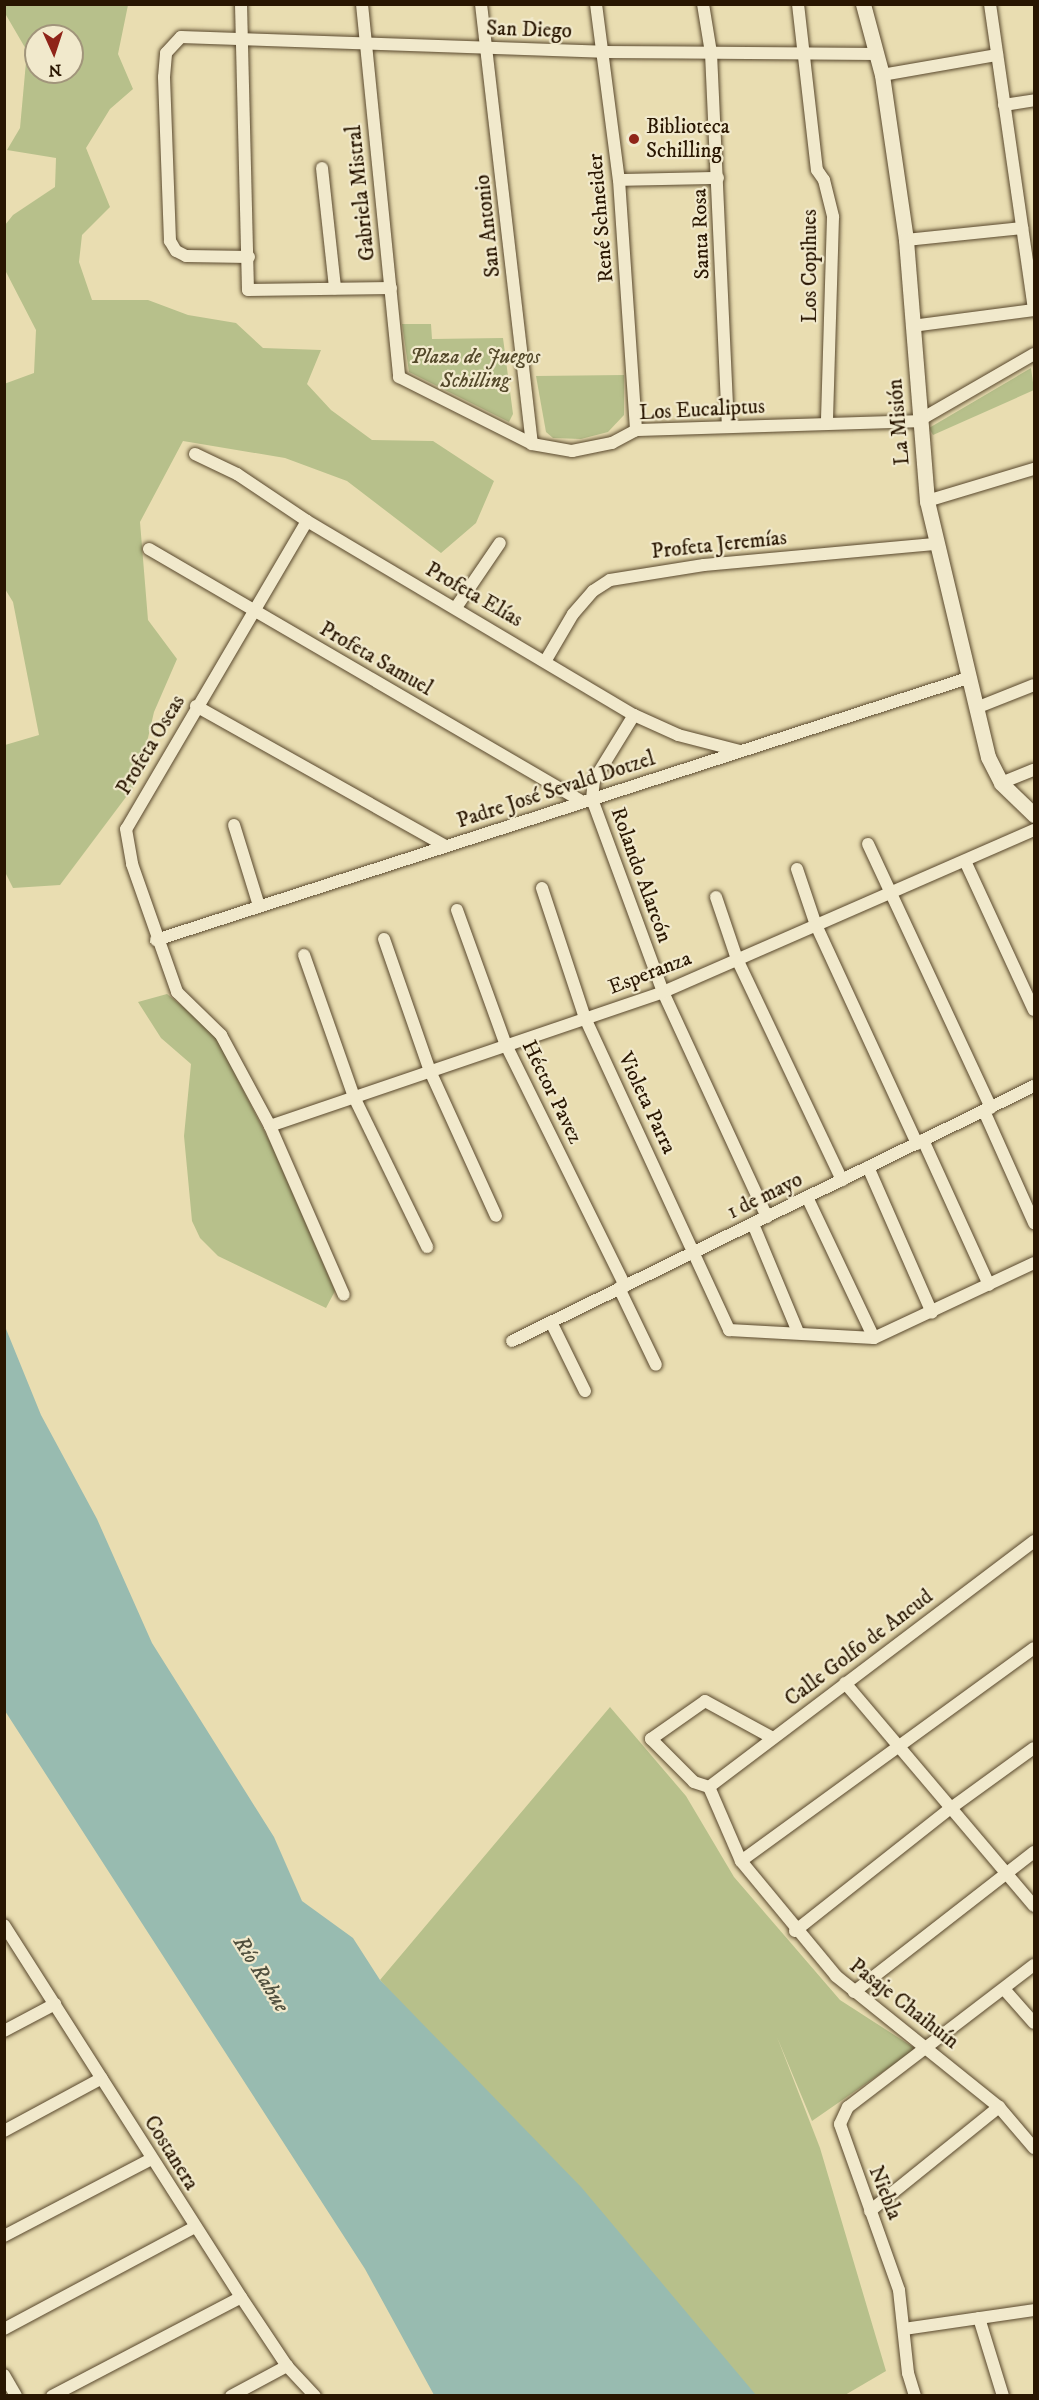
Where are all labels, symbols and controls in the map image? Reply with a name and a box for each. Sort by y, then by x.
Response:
street label: San Diego [486,16,572,44]
north arrow [24,24,84,84]
text: N [48,60,62,80]
place label: Biblioteca Schilling [646,114,730,164]
street label: Gabriela Mistral [341,124,381,262]
marker: Biblioteca Schilling [627,132,641,146]
street label: René Schneider [583,152,619,284]
street label: San Antonio [470,173,506,279]
street label: Santa Rosa [687,188,715,280]
street label: Los Copihues [797,209,823,323]
park label: Plaza de Juegos Schilling [410,344,540,394]
street label: La Misión [883,378,915,466]
street label: Los Eucaliptus [638,394,766,426]
street label: Profeta Jeremías [650,525,788,565]
street label: Profeta Elías [421,557,527,633]
street label: Profeta Samuel [315,616,437,702]
street label: Profeta Oseas [111,690,191,800]
street label: Padre José Sevald Dotzel [454,746,658,834]
street label: Rolando Alarcón [605,804,677,946]
street label: Esperanza [605,946,695,1000]
street label: Héctor Pavez [516,1036,588,1148]
street label: Violeta Parra [612,1048,682,1158]
street label: 1 de mayo [723,1167,807,1225]
street label: Calle Golfo de Ancud [780,1584,938,1712]
water label: Río Rahue [227,1931,295,2017]
street label: Pasaje Chaihuín [844,1953,964,2055]
street label: Costanera [138,2111,204,2195]
street label: Niebla [863,2162,907,2224]

